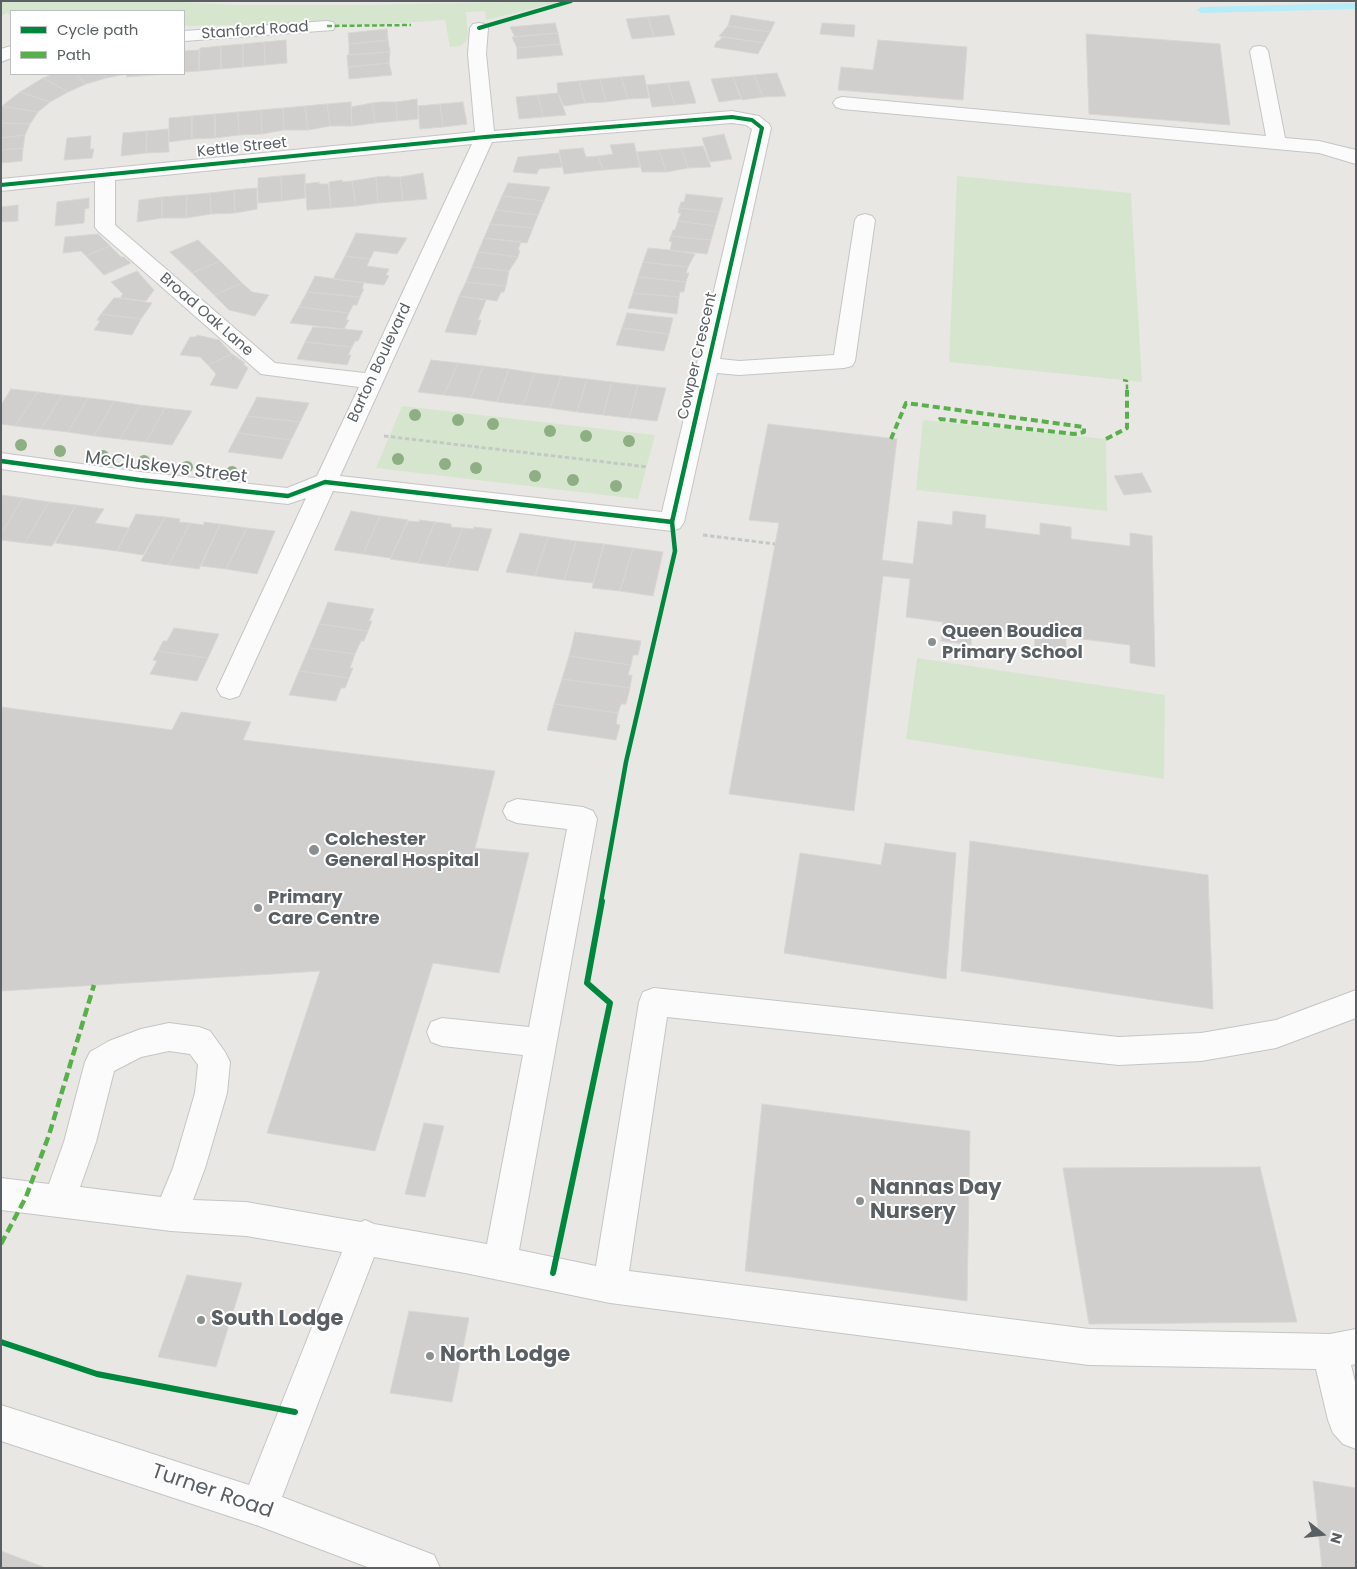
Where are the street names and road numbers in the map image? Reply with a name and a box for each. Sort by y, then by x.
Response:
street label: Stanford Road [201,18,309,44]
street label: Kettle Street [196,134,288,162]
street label: Broad Oak Lane [156,270,256,360]
street label: Cowper Crescent [675,291,721,421]
street label: Barton Boulevard [345,301,415,425]
street label: McCluskeys Street [84,447,248,489]
street label: Turner Road [148,1459,276,1525]

